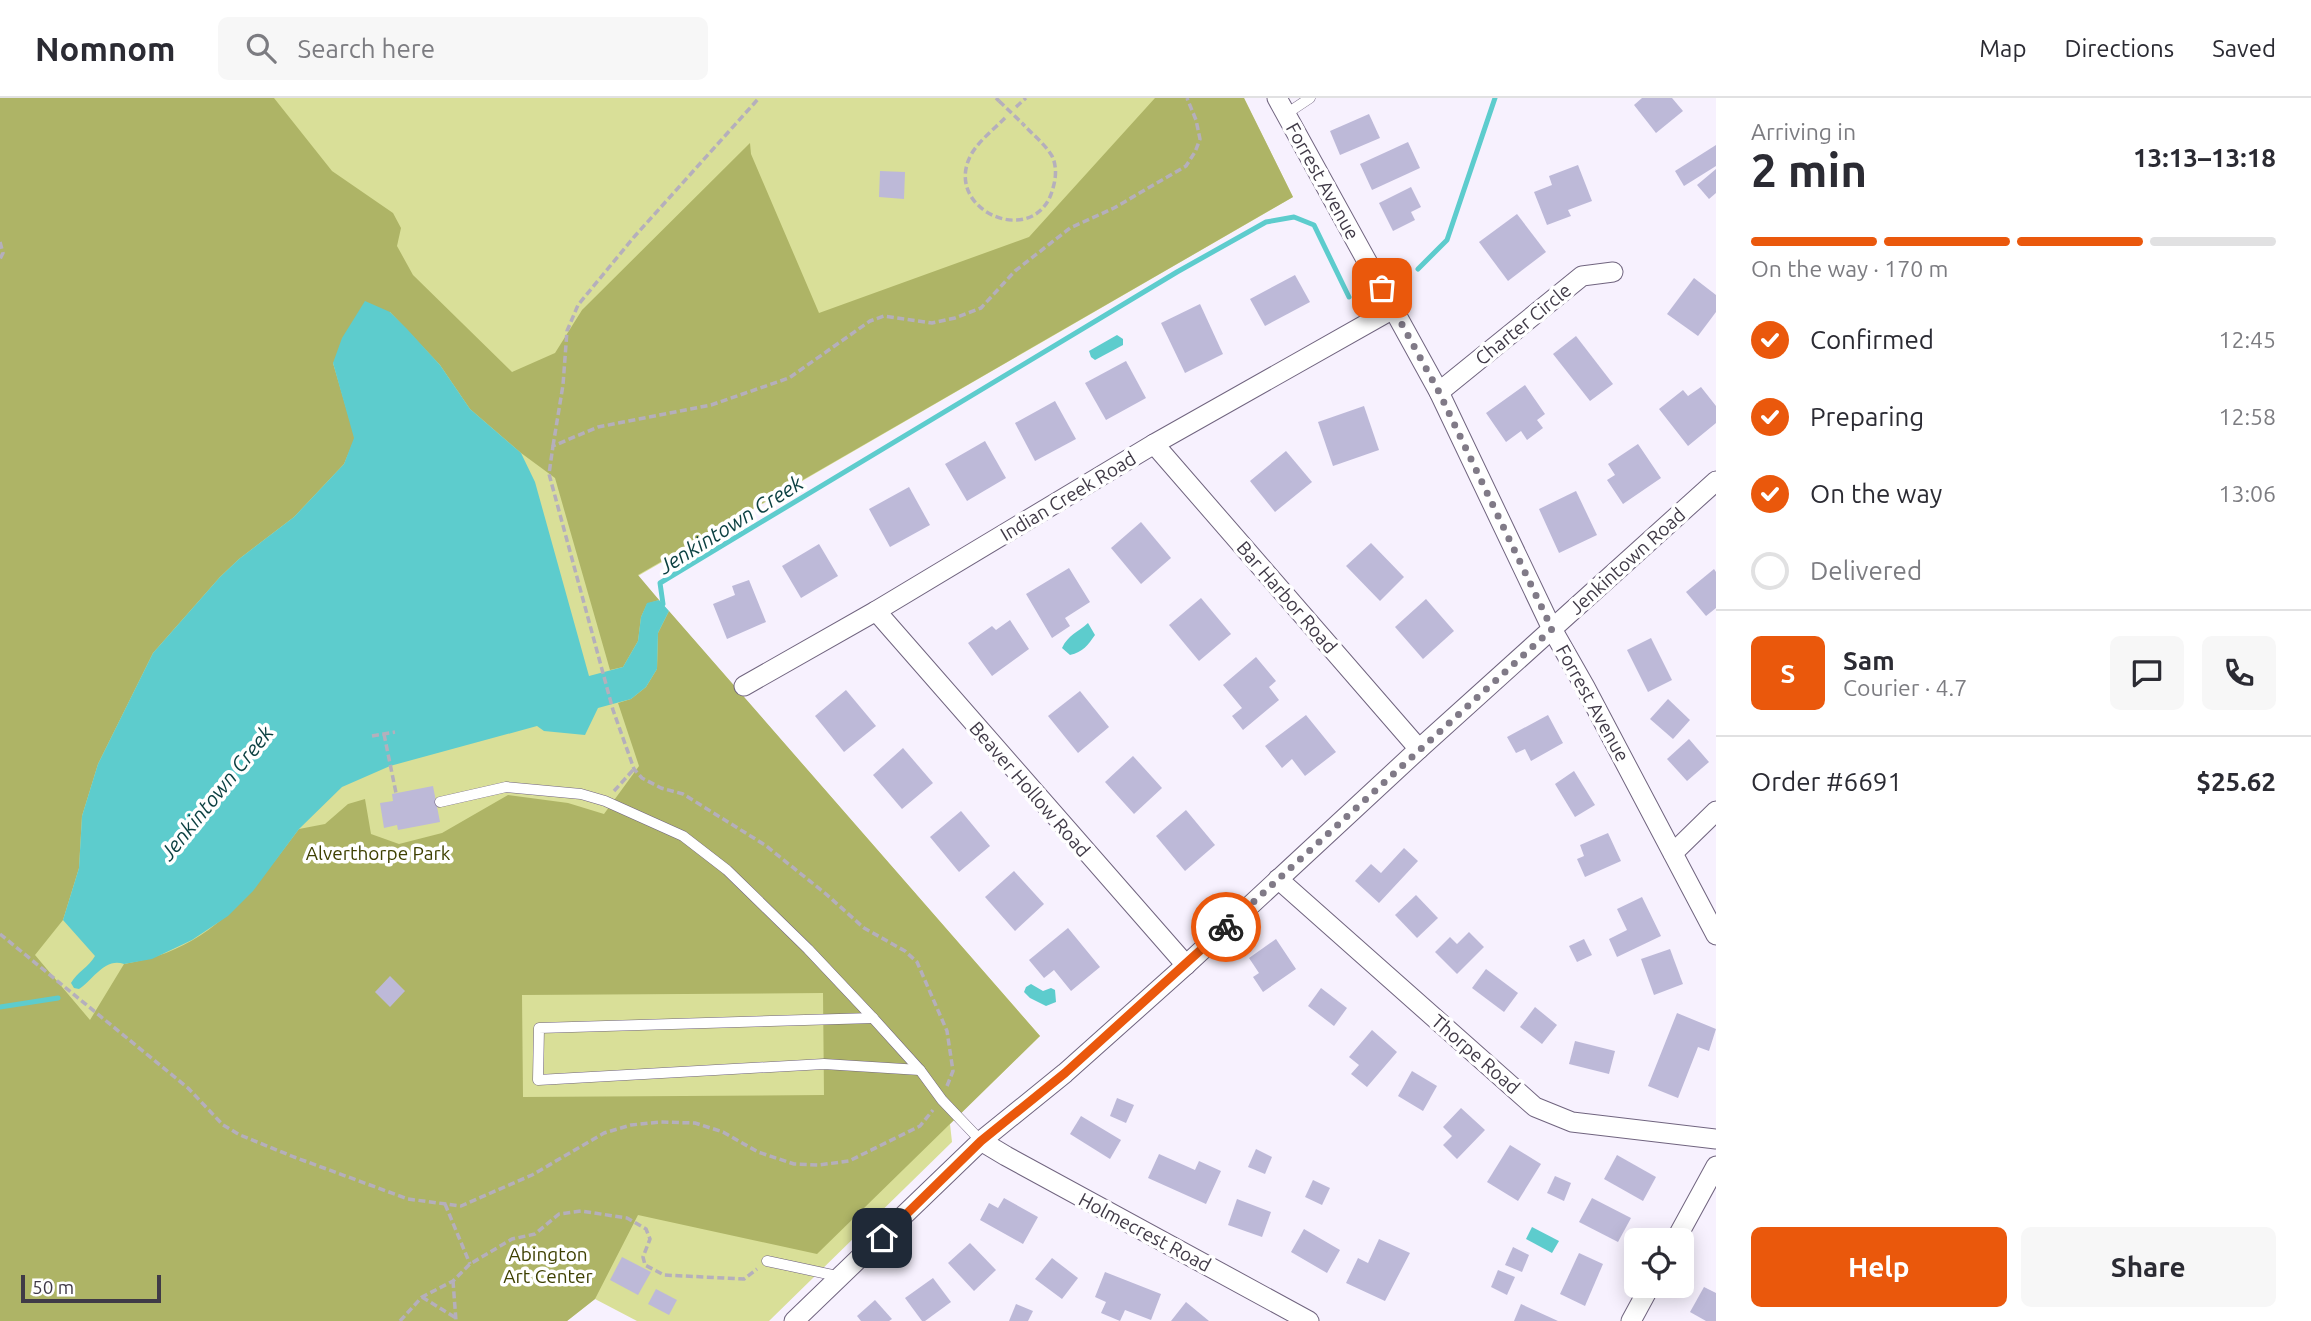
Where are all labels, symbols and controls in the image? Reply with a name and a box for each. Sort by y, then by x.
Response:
search box [218,17,708,80]
icon: search [242,29,280,67]
text: Nomnom [35,30,176,67]
text: Search here [298,34,435,63]
text: Map [1979,35,2026,62]
text: Directions [2064,35,2174,62]
text: Saved [2212,35,2276,62]
street label: Forrest Avenue [1282,119,1364,243]
text: Arriving in [1751,119,1856,144]
text: 13:13–13:18 [2133,143,2276,172]
text: 2 min [1751,144,1867,196]
text: On the way · 170 m [1751,256,1948,281]
pin [1352,258,1412,318]
icon: bag [1363,269,1401,307]
street label: Charter Circle [1471,279,1575,369]
icon: check [1751,321,1789,359]
text: Confirmed [1810,325,1934,354]
text: 12:45 [2218,327,2276,352]
icon: check [1751,398,1789,436]
text: Preparing [1810,402,1924,431]
text: 12:58 [2218,404,2276,429]
street label: Indian Creek Road [996,447,1140,545]
water label: Jenkintown Creek [653,470,807,579]
icon: check [1751,475,1789,513]
text: On the way [1810,479,1942,508]
text: 13:06 [2218,481,2276,506]
street label: Jenkintown Road [1565,503,1689,619]
street label: Bar Harbor Road [1232,537,1342,657]
text: Delivered [1810,556,1922,585]
button: chat [2110,636,2184,710]
button: phone [2202,636,2276,710]
street label: Forrest Avenue [1552,641,1634,765]
text: Sam [1843,646,1895,675]
text: S [1781,659,1795,688]
text: Courier · 4.7 [1843,675,1967,700]
street label: Beaver Hollow Road [965,717,1095,861]
water label: Jenkintown Creek [154,720,278,865]
text: Order #6691 [1751,767,1902,796]
text: $25.62 [2196,767,2276,796]
park label: Alverthorpe Park [306,842,451,864]
courier [1191,892,1261,962]
icon: bike [1207,908,1245,946]
street label: Thorpe Road [1427,1010,1525,1098]
street label: Holmecrest Road [1075,1188,1215,1276]
pin [852,1208,912,1268]
icon: home [863,1219,901,1257]
button: Help [1751,1227,2007,1307]
button: Share [2021,1227,2276,1307]
map controls [1624,1228,1694,1298]
button: locate [1624,1228,1694,1298]
park label: Abington Art Center [503,1243,593,1287]
scale bar [21,1272,161,1304]
text: 50 m [32,1276,74,1298]

